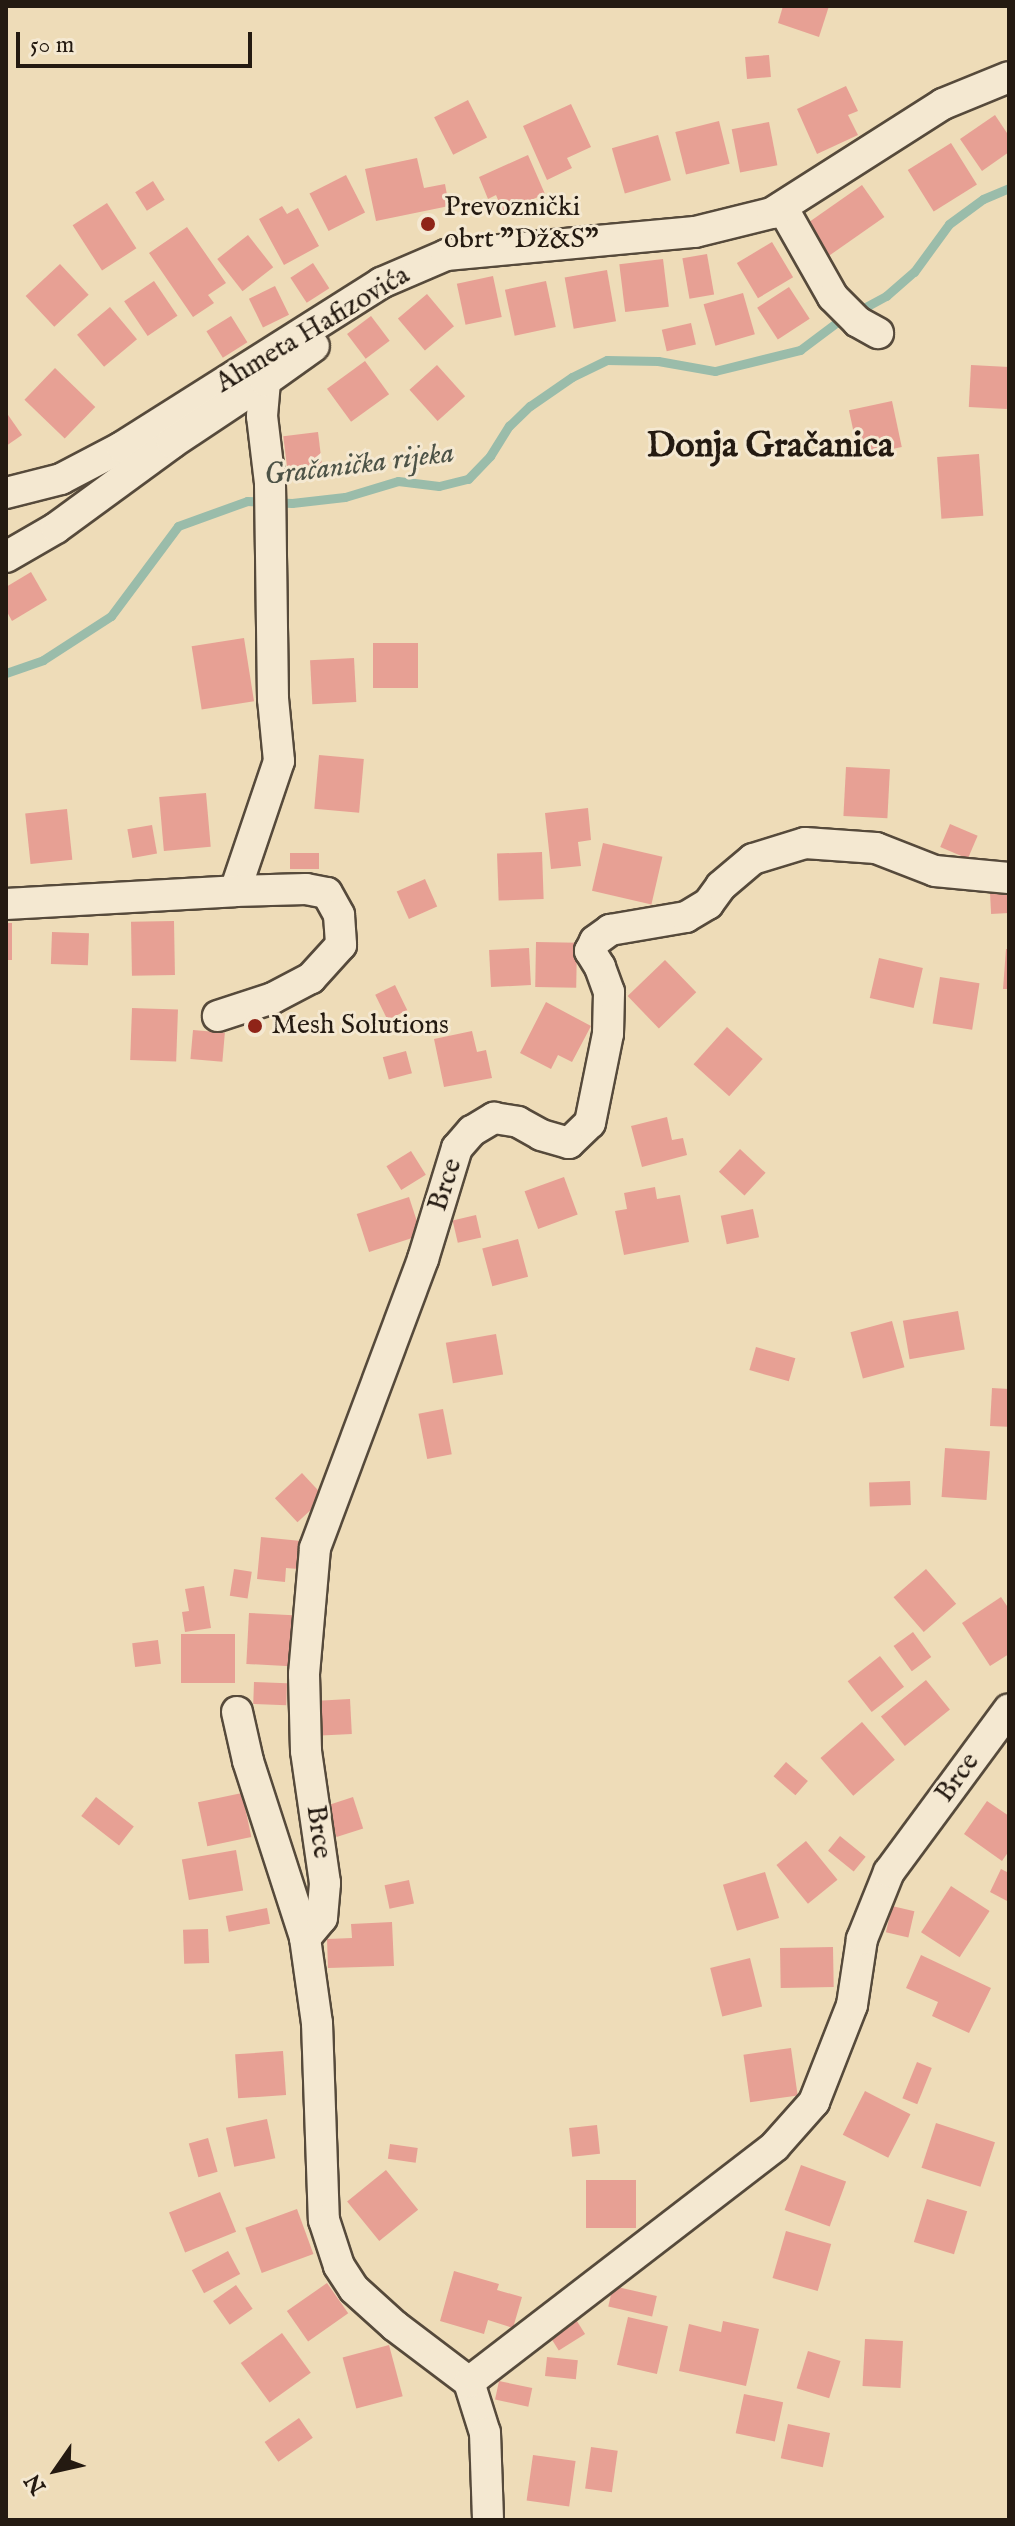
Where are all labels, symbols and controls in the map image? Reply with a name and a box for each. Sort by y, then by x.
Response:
scale bar [20,16,256,66]
text: 50 m [30,30,74,61]
place label: Prevoznički obrt "Dž&S" [444,191,599,257]
marker: Prevoznički obrt "Dž&S" [419,215,437,233]
street label: Ahmeta Hafizovića [210,259,416,401]
district label: Donja Gračanica [646,425,894,469]
water label: Gračanička rijeka [262,435,456,495]
place label: Mesh Solutions [271,1009,449,1043]
marker: Mesh Solutions [246,1017,264,1035]
street label: Brce [422,1154,470,1216]
street label: Brce [929,1746,987,1810]
street label: Brce [298,1803,338,1861]
north arrow [16,2430,96,2510]
text: N [19,2468,53,2499]

